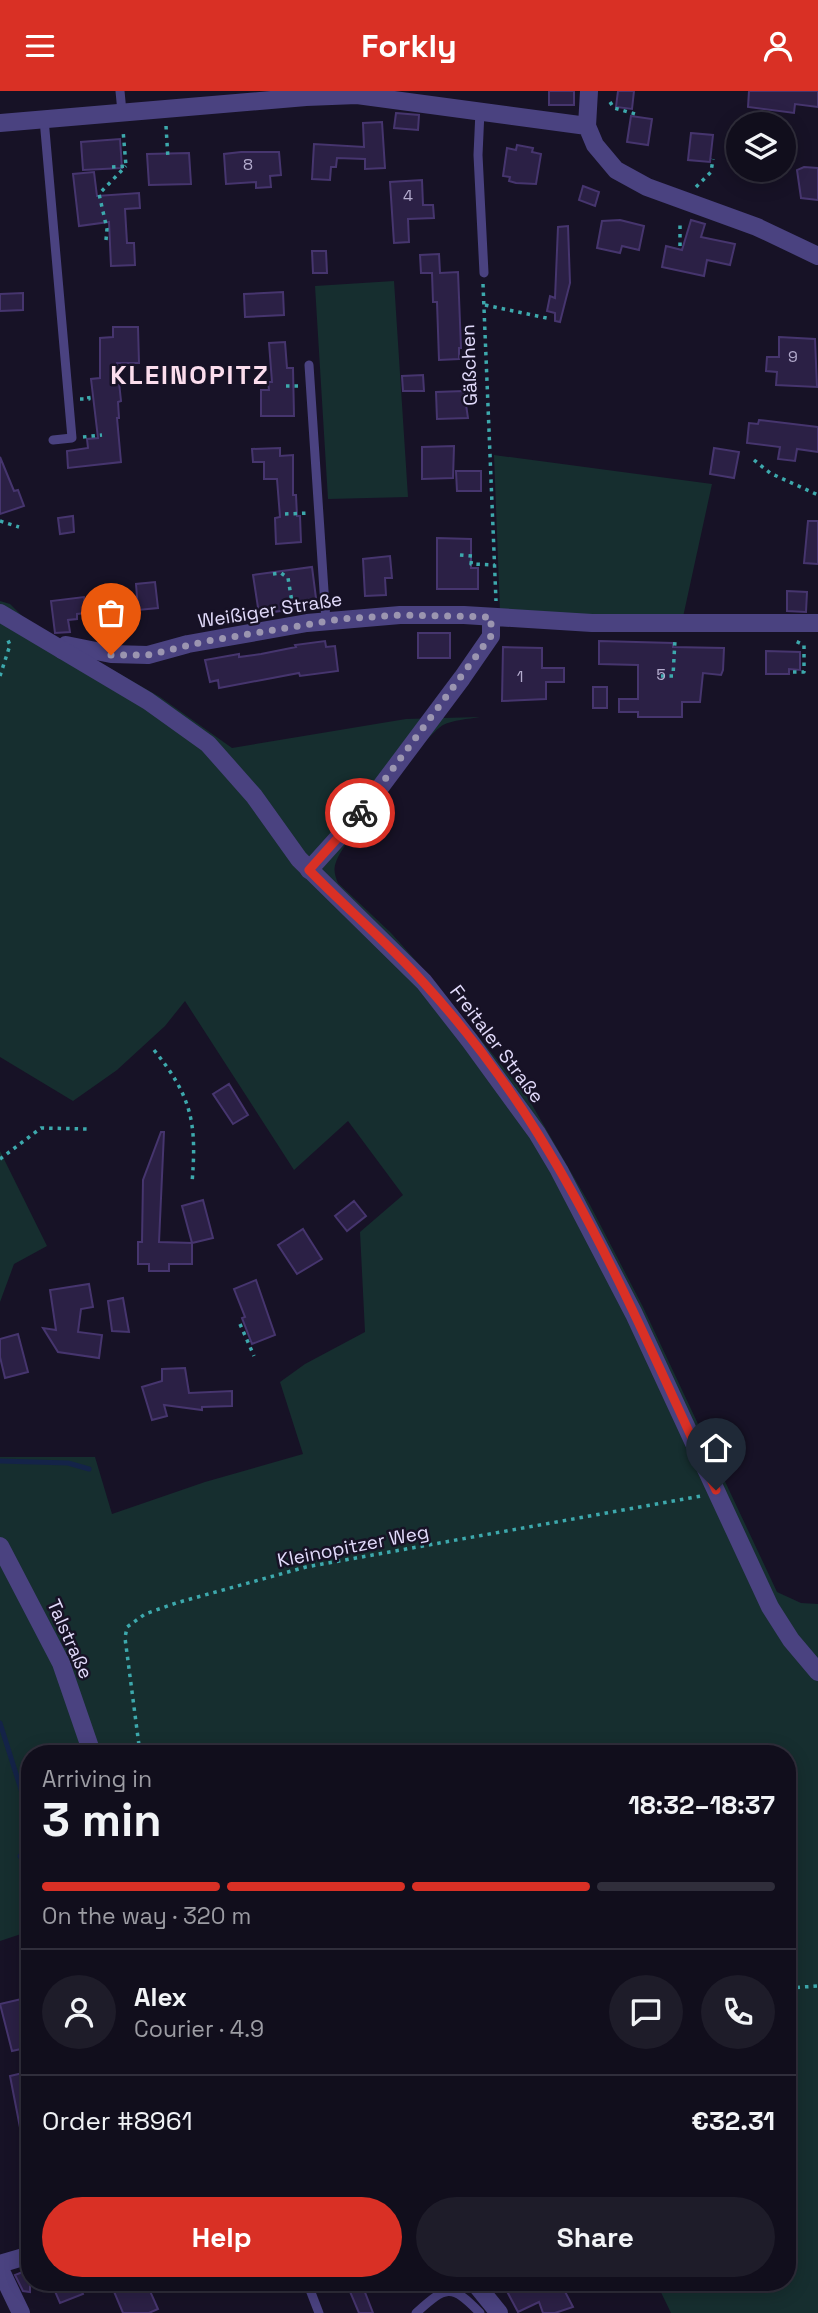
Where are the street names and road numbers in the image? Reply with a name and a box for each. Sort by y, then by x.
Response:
street label: Gäßchen [455,324,483,406]
street label: Weißiger Straße [196,586,344,634]
street label: Freitaler Straße [444,980,550,1108]
street label: Kleinopitzer Weg [275,1519,431,1573]
street label: Talstraße [41,1595,99,1683]

